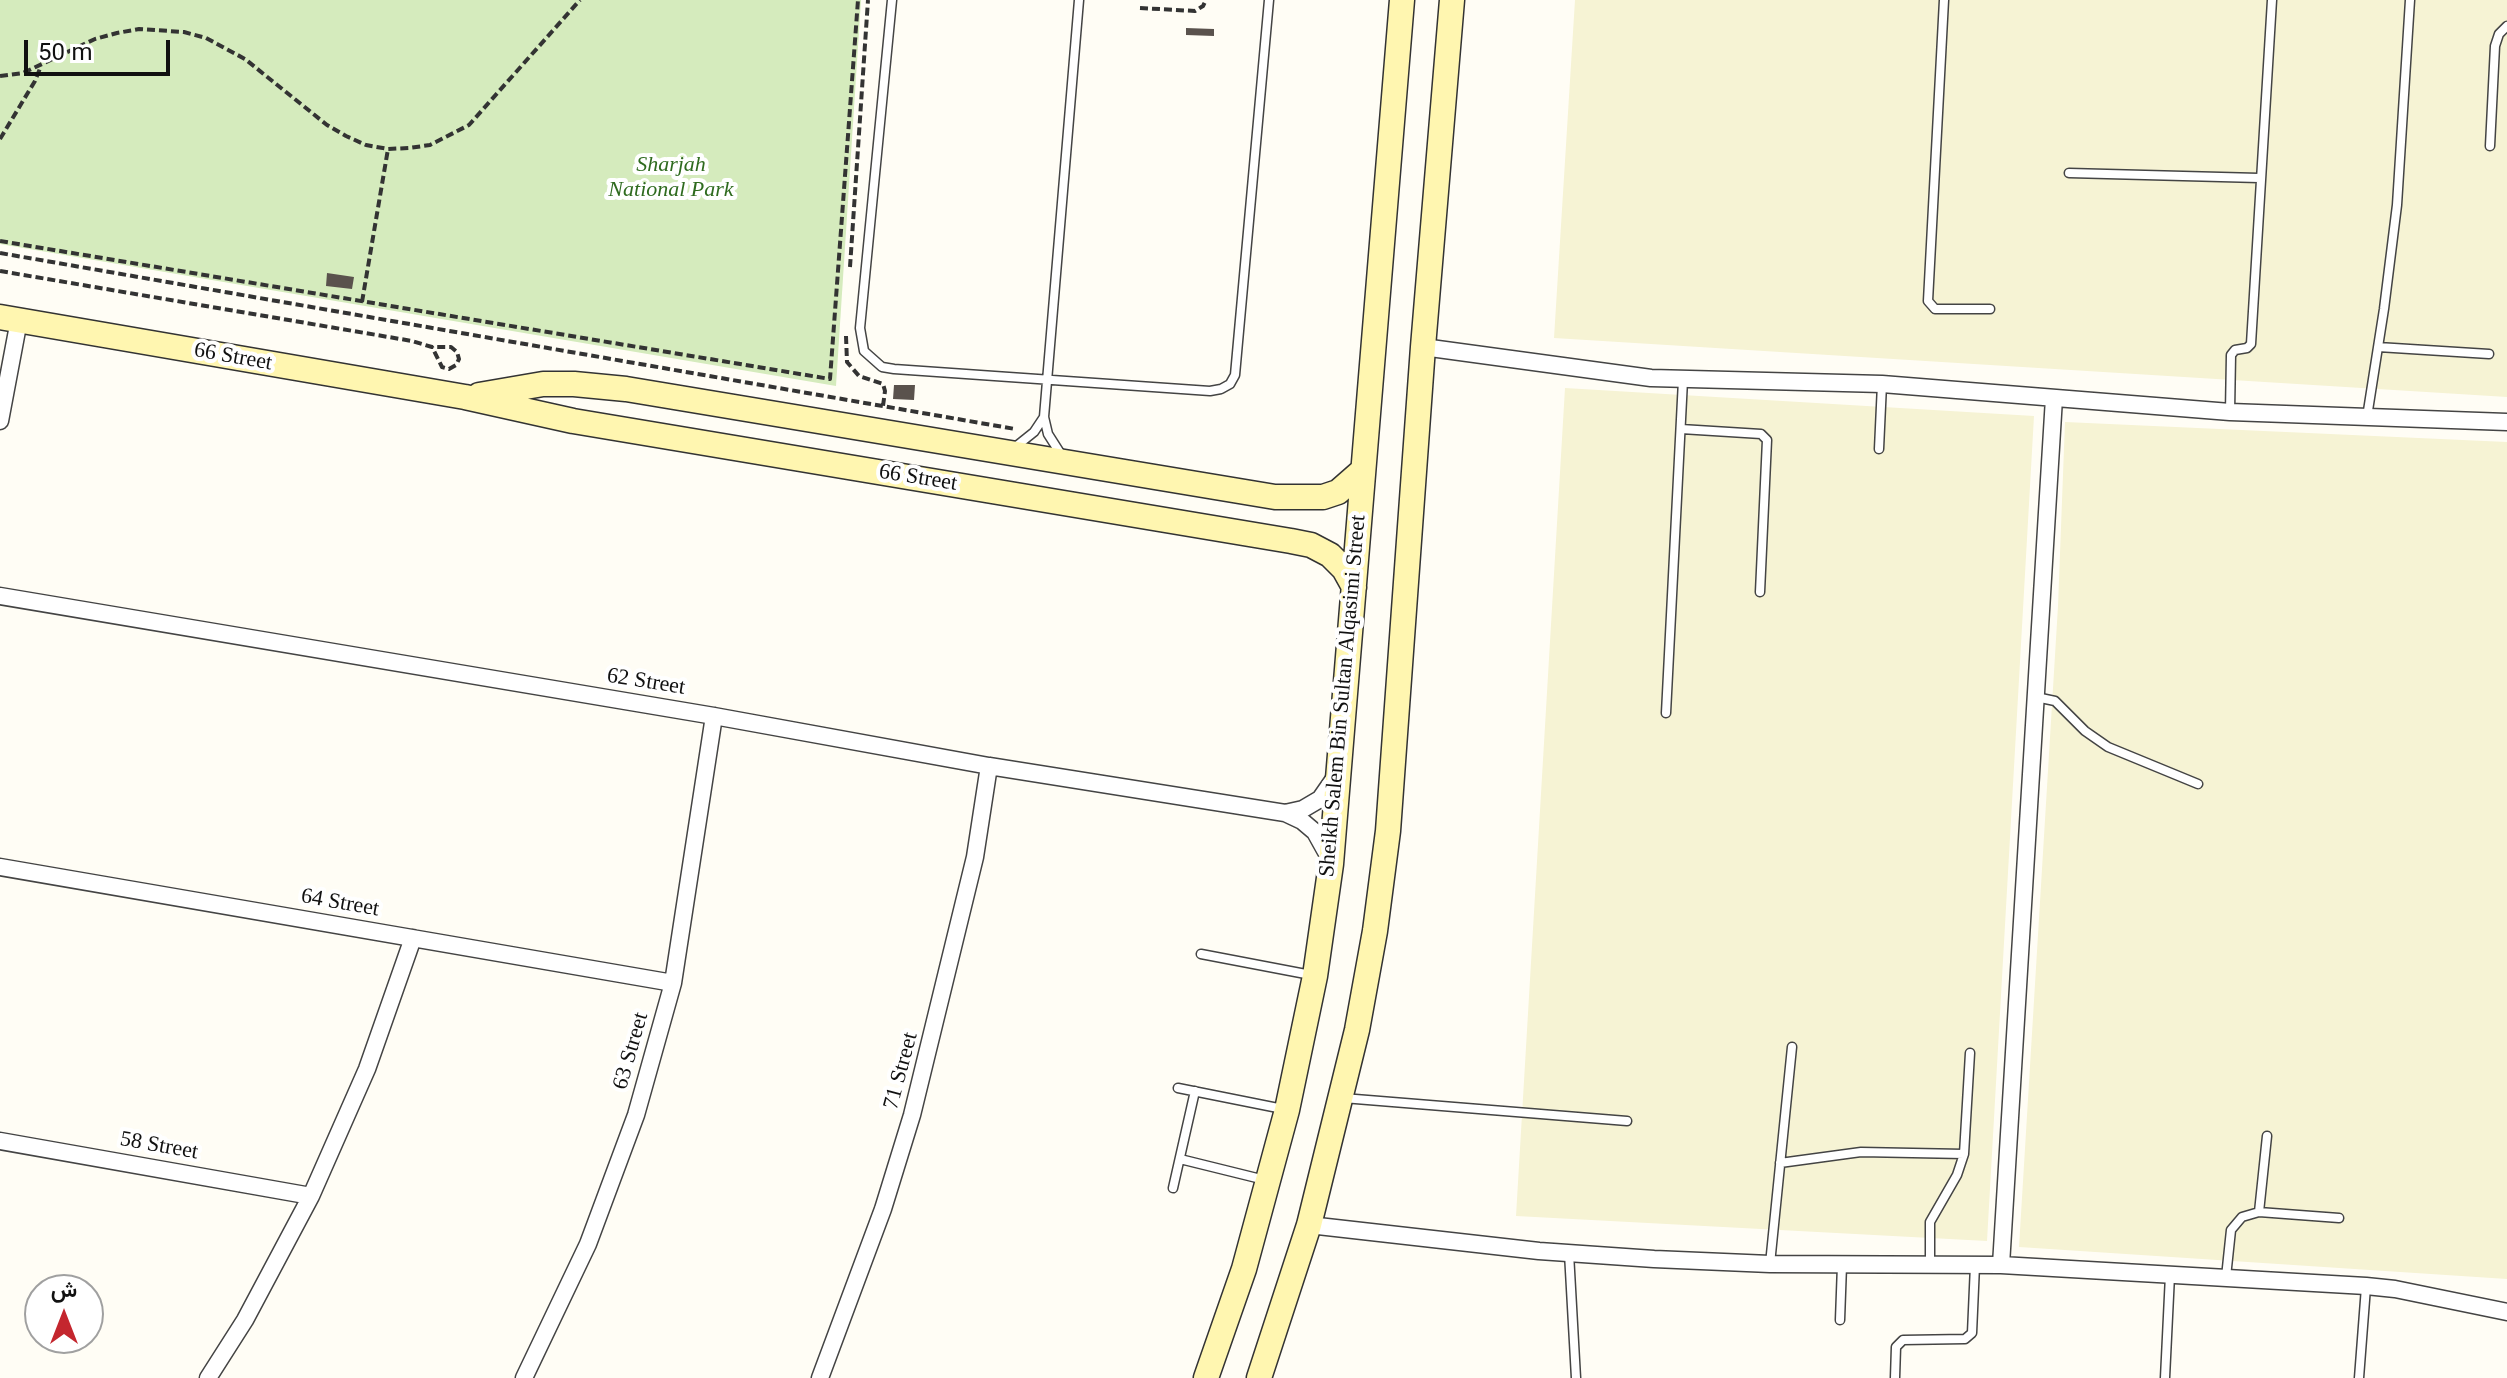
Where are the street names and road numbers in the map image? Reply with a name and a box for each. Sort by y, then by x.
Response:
street label: 66 Street [187,336,279,378]
street label: 66 Street [872,458,964,498]
street label: Sheikh Salem Bin Sultan Alqasimi Street [1313,499,1373,893]
street label: 62 Street [600,662,692,702]
street label: 64 Street [294,882,386,924]
street label: 63 Street [606,1005,656,1097]
street label: 71 Street [877,1025,925,1117]
street label: 58 Street [113,1125,205,1167]

